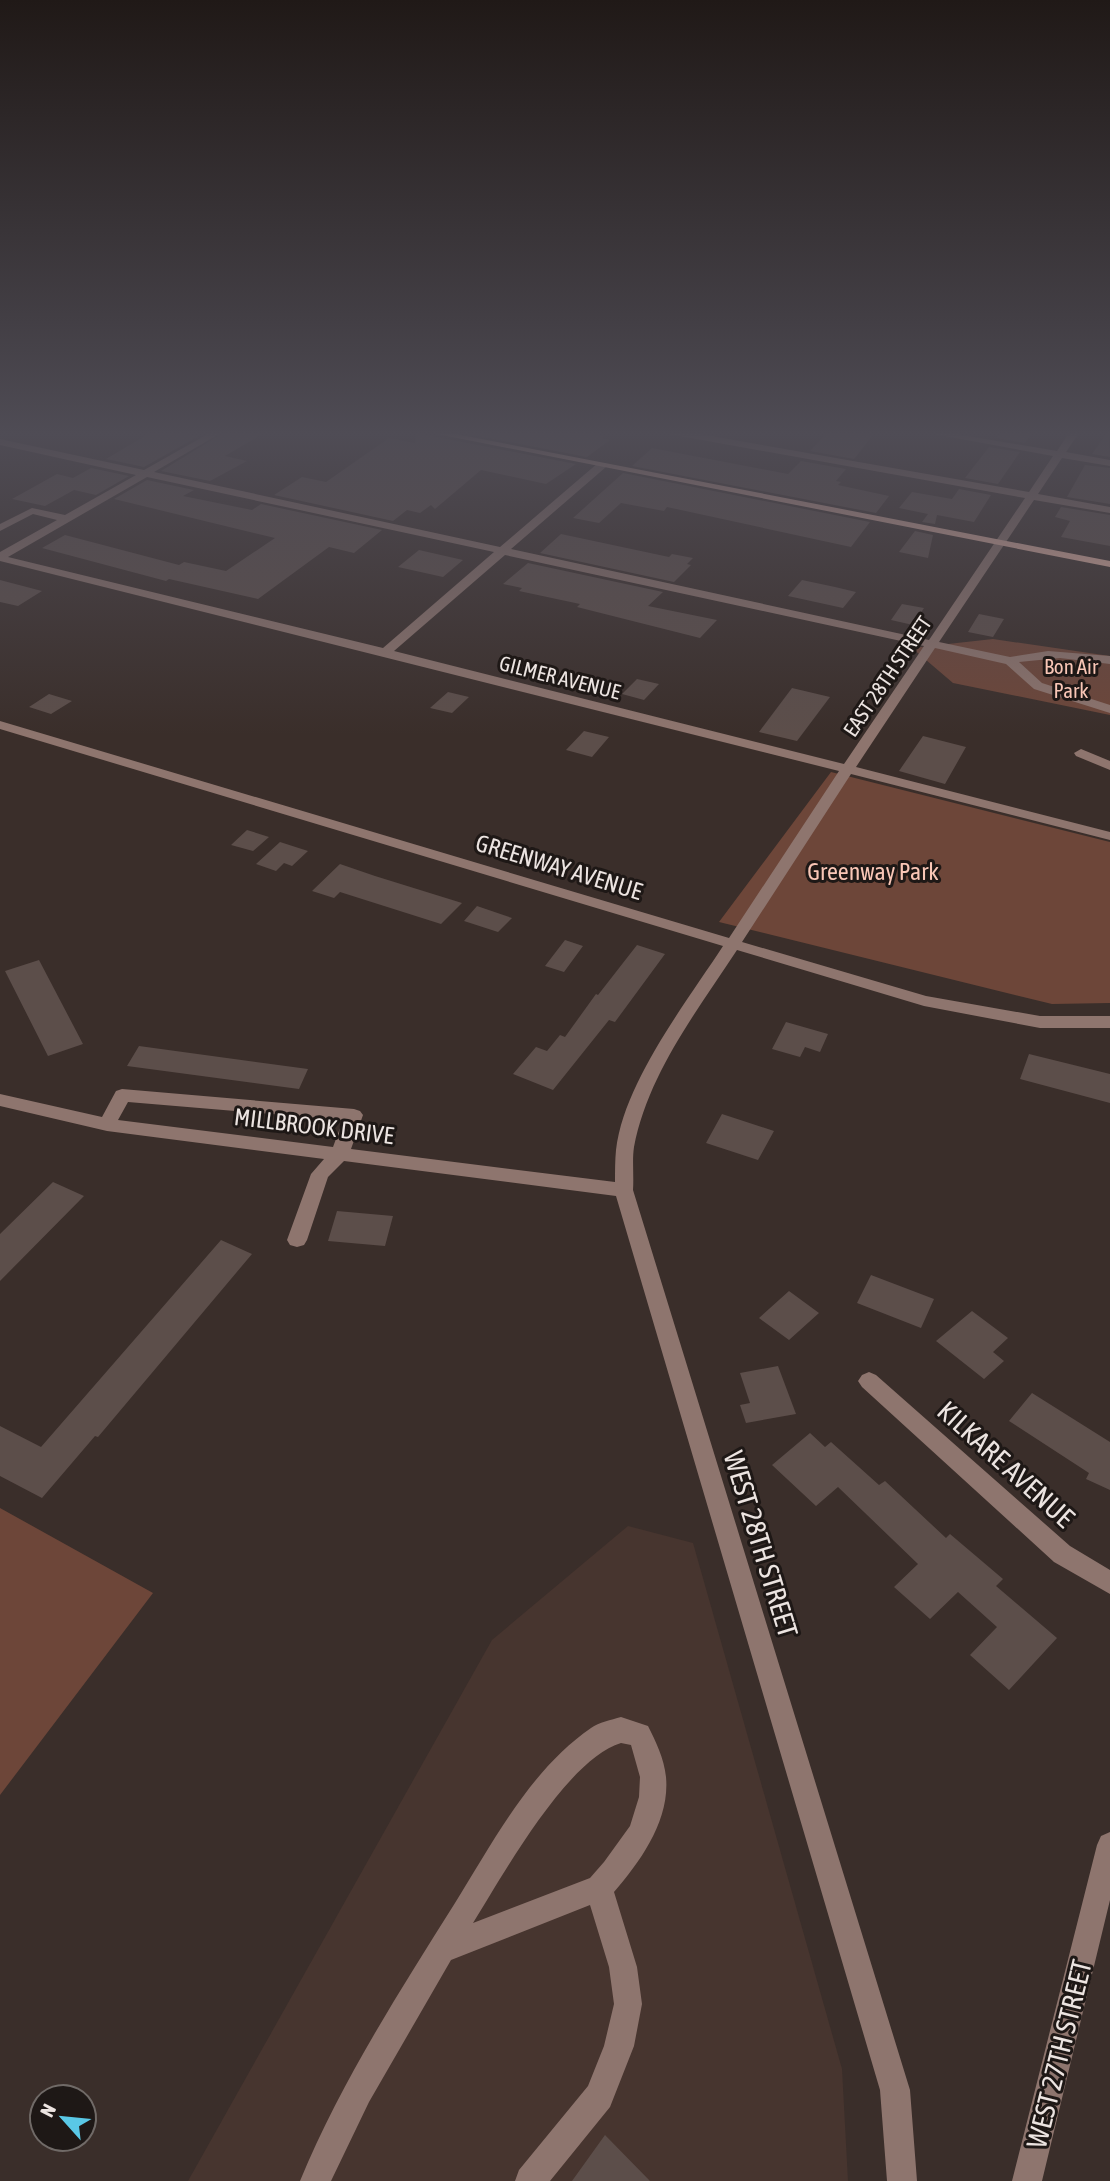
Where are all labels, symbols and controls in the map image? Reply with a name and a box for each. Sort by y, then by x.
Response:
street label: EAST 28TH STREET [838,611,936,741]
street label: GILMER AVENUE [497,650,623,704]
park label: Bon Air Park [1044,654,1099,702]
street label: GREENWAY AVENUE [473,829,645,905]
park label: Greenway Park [807,858,939,885]
street label: MILLBROOK DRIVE [233,1103,395,1149]
street label: KILKARE AVENUE [931,1394,1081,1534]
street label: WEST 28TH STREET [717,1447,805,1641]
street label: WEST 27TH STREET [1020,1956,1098,2152]
north arrow [28,2083,98,2153]
text: N [36,2100,60,2120]

